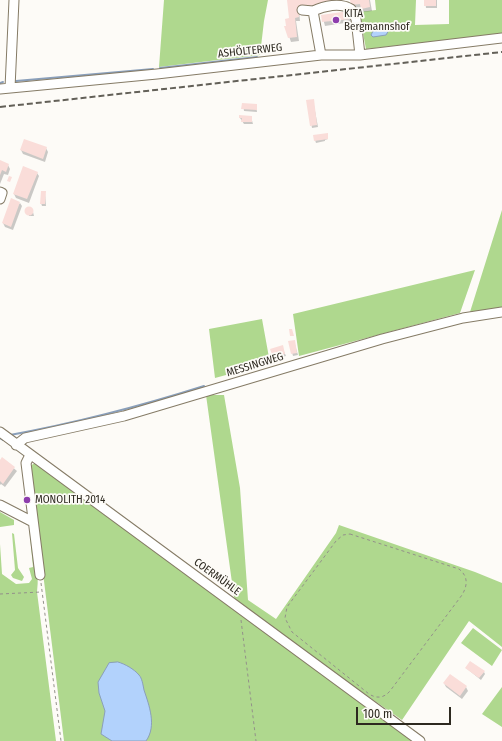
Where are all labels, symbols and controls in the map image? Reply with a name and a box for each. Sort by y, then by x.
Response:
place label: KITA Bergmannshof [344,7,409,33]
marker: KITA Bergmannshof [331,15,341,25]
street label: ASHÖLTERWEG [217,41,283,61]
street label: MESSINGWEG [225,350,285,380]
place label: MONOLITH 2014 [35,493,105,507]
marker: MONOLITH 2014 [22,495,32,505]
street label: COERMÜHLE [191,556,243,598]
scale bar [358,699,453,725]
text: 100 m [363,707,392,721]

